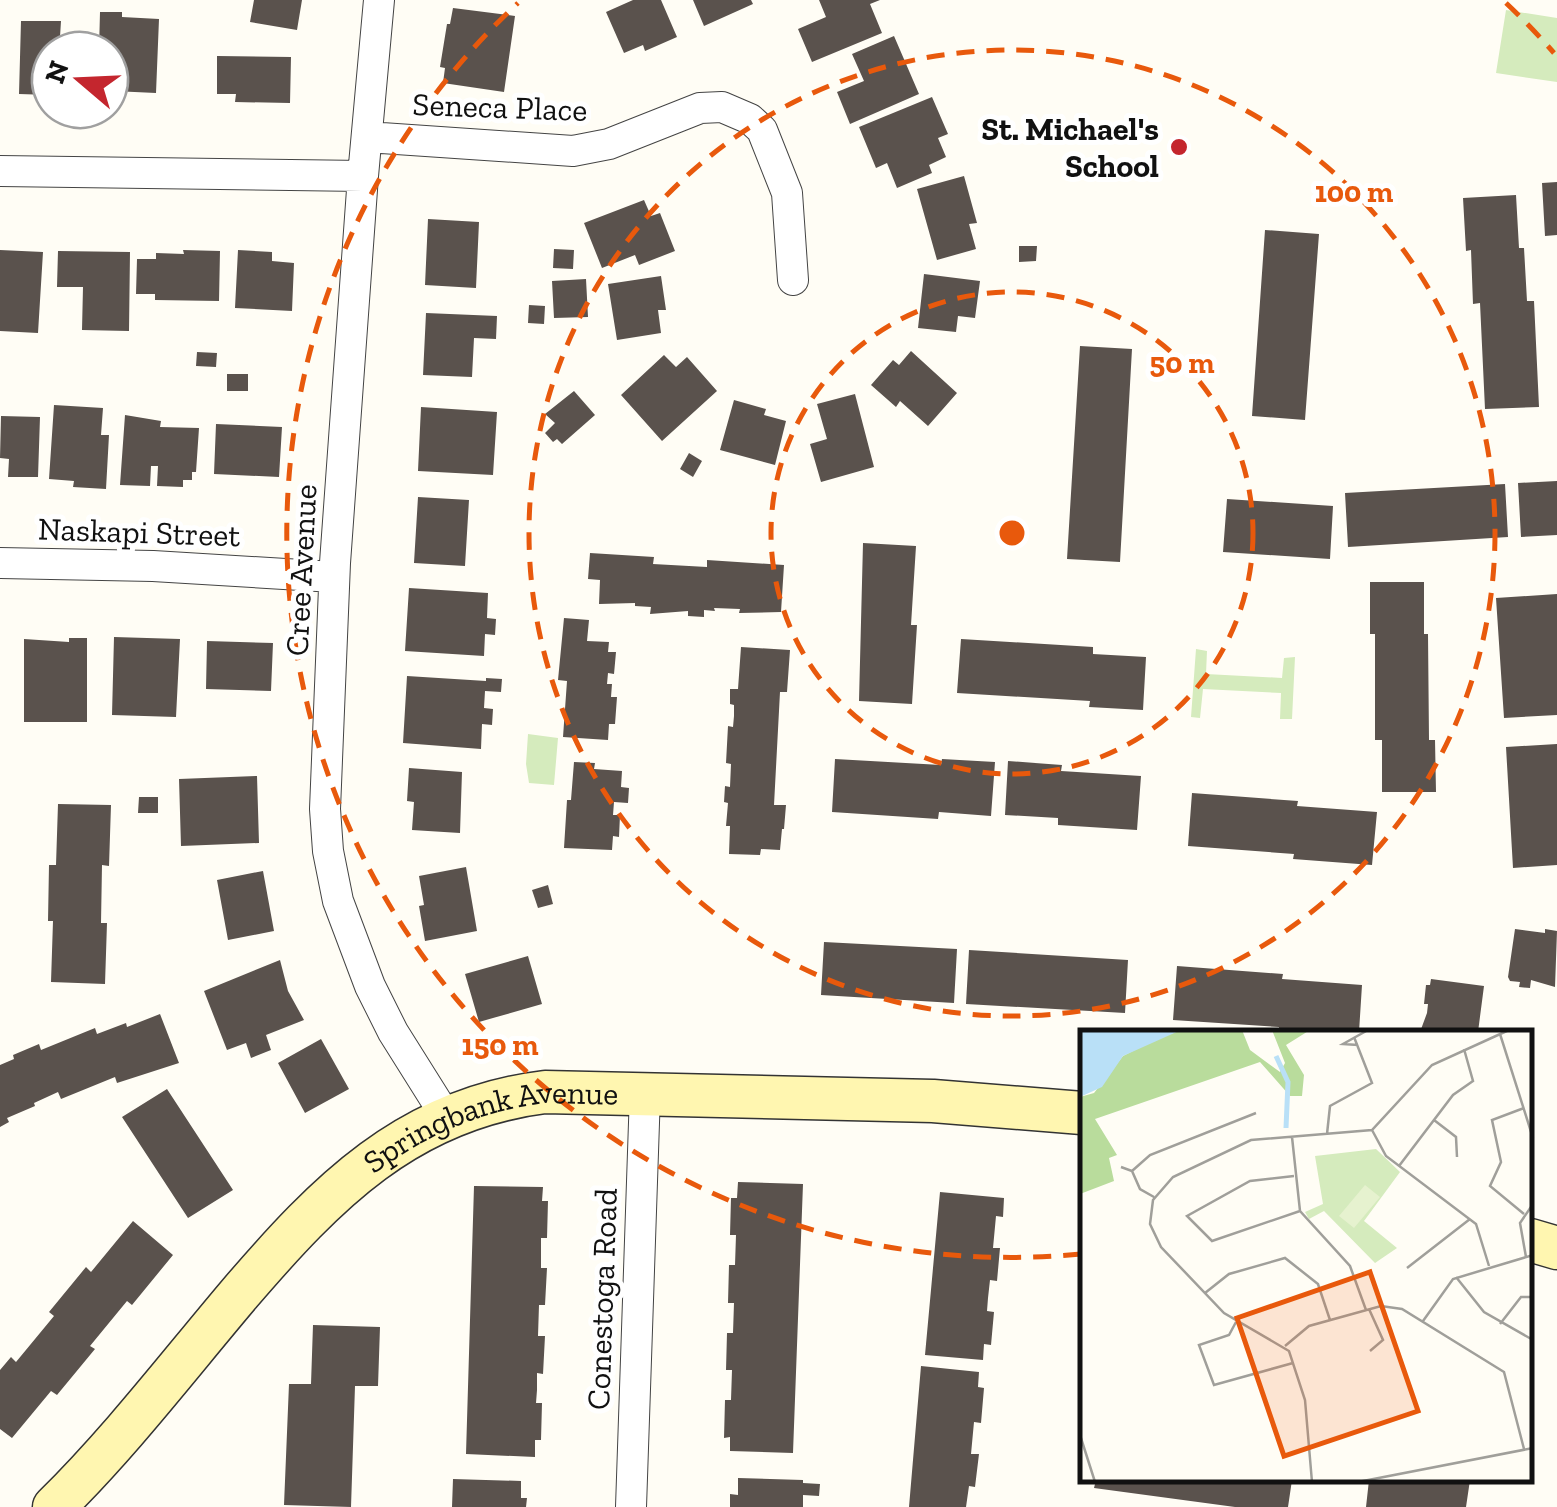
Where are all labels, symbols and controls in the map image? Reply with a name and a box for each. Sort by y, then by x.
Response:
north arrow [30,30,130,130]
text: N [38,57,76,87]
street label: Seneca Place [412,85,588,129]
place label: St. Michael's School [981,110,1159,185]
marker: St. Michael's School [1168,136,1190,158]
text: 100 m [1315,174,1393,210]
text: 50 m [1150,345,1214,381]
street label: Cree Avenue [278,483,324,657]
street label: Naskapi Street [37,509,241,555]
centre of rings [994,515,1030,551]
text: 150 m [462,1027,538,1063]
inset map [1080,1030,1532,1482]
street label: Springbank Avenue [356,1072,619,1181]
street label: Conestoga Road [579,1187,625,1411]

